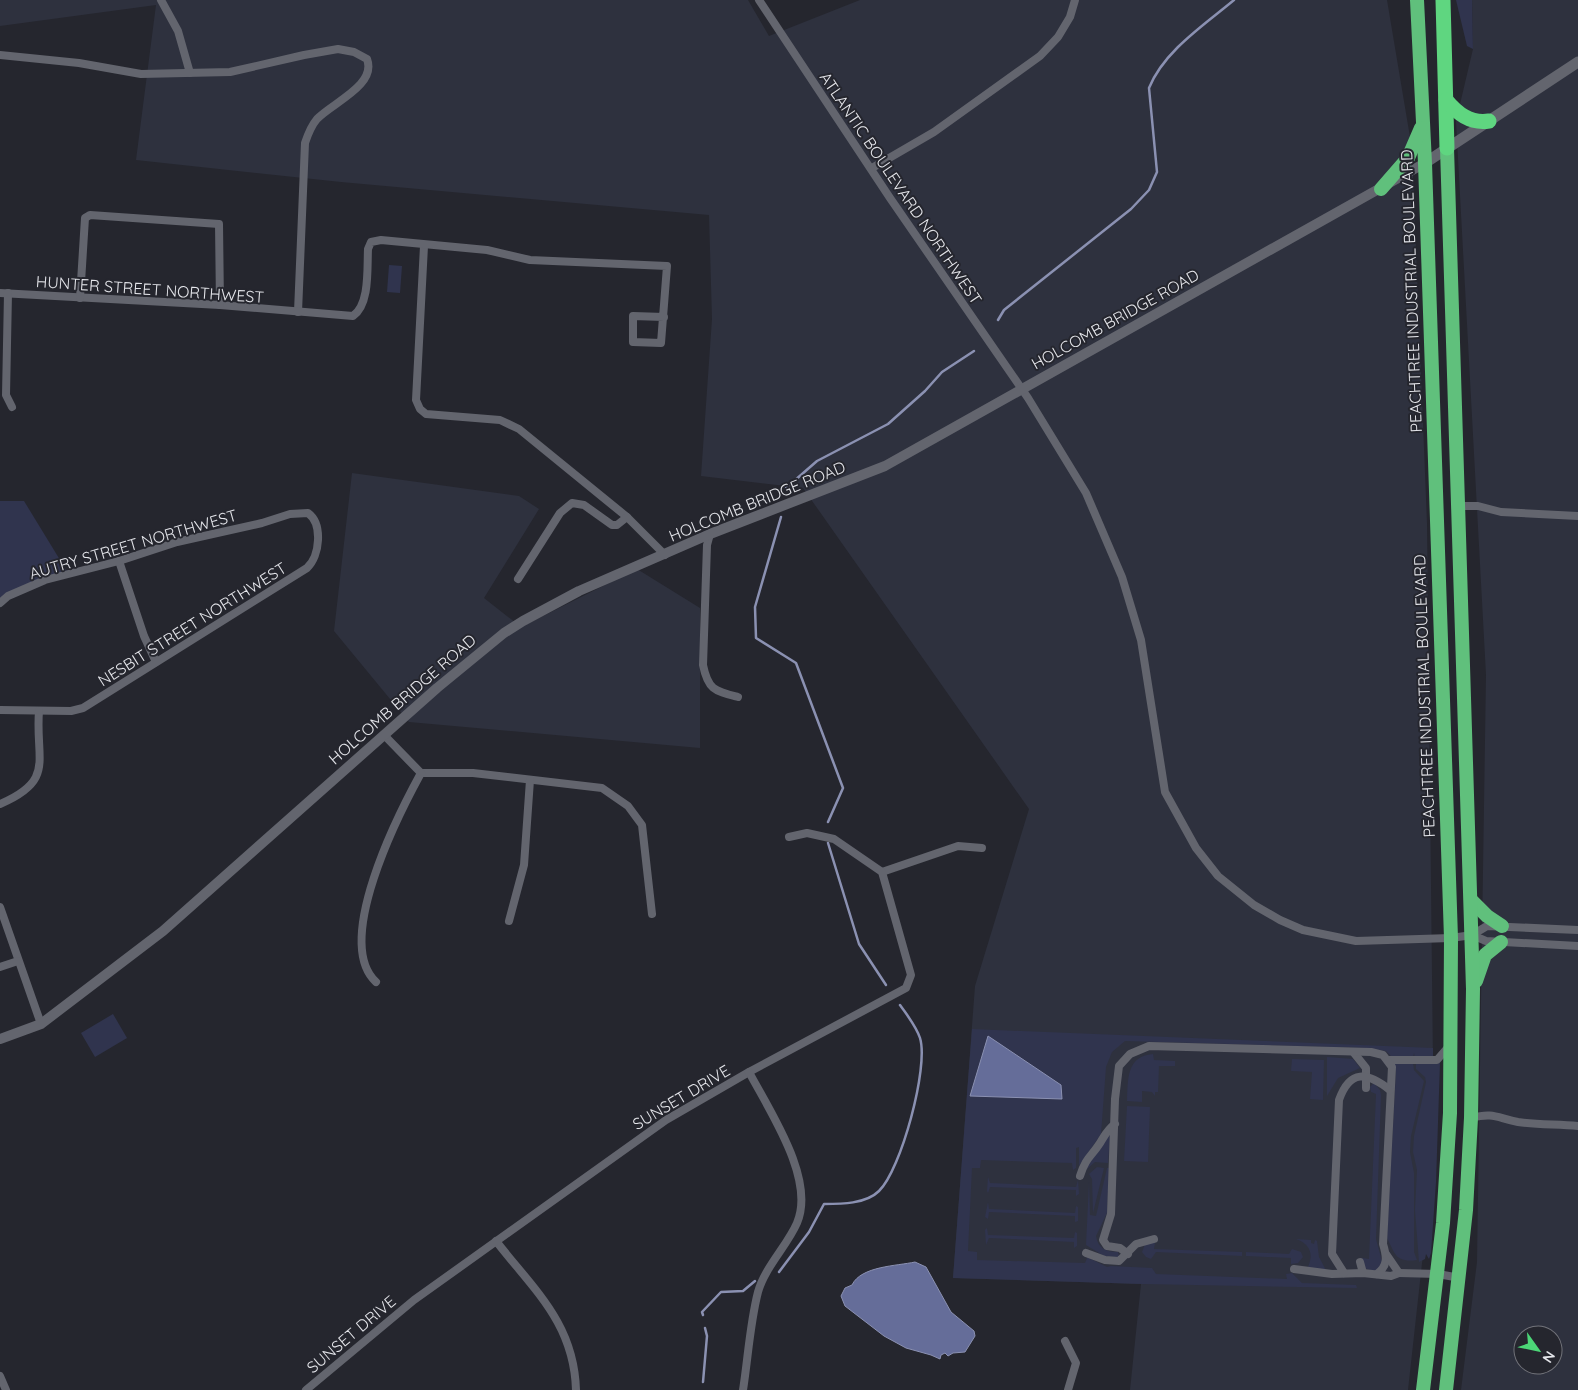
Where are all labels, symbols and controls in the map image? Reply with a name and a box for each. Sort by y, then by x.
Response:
street label: ATLANTIC BOULEVARD NORTHWEST [816,68,987,308]
street label: PEACHTREE INDUSTRIAL BOULEVARD [1396,149,1426,433]
street label: HOLCOMB BRIDGE ROAD [1028,265,1202,373]
street label: HUNTER STREET NORTHWEST [35,271,265,307]
street label: HOLCOMB BRIDGE ROAD [666,456,848,546]
street label: AUTRY STREET NORTHWEST [27,505,240,583]
street label: PEACHTREE INDUSTRIAL BOULEVARD [1409,554,1439,838]
street label: NESBIT STREET NORTHWEST [94,557,290,690]
street label: HOLCOMB BRIDGE ROAD [324,630,480,768]
street label: SUNSET DRIVE [629,1060,733,1134]
street label: SUNSET DRIVE [302,1291,400,1377]
north arrow [1513,1325,1563,1375]
text: N [1539,1348,1559,1366]

